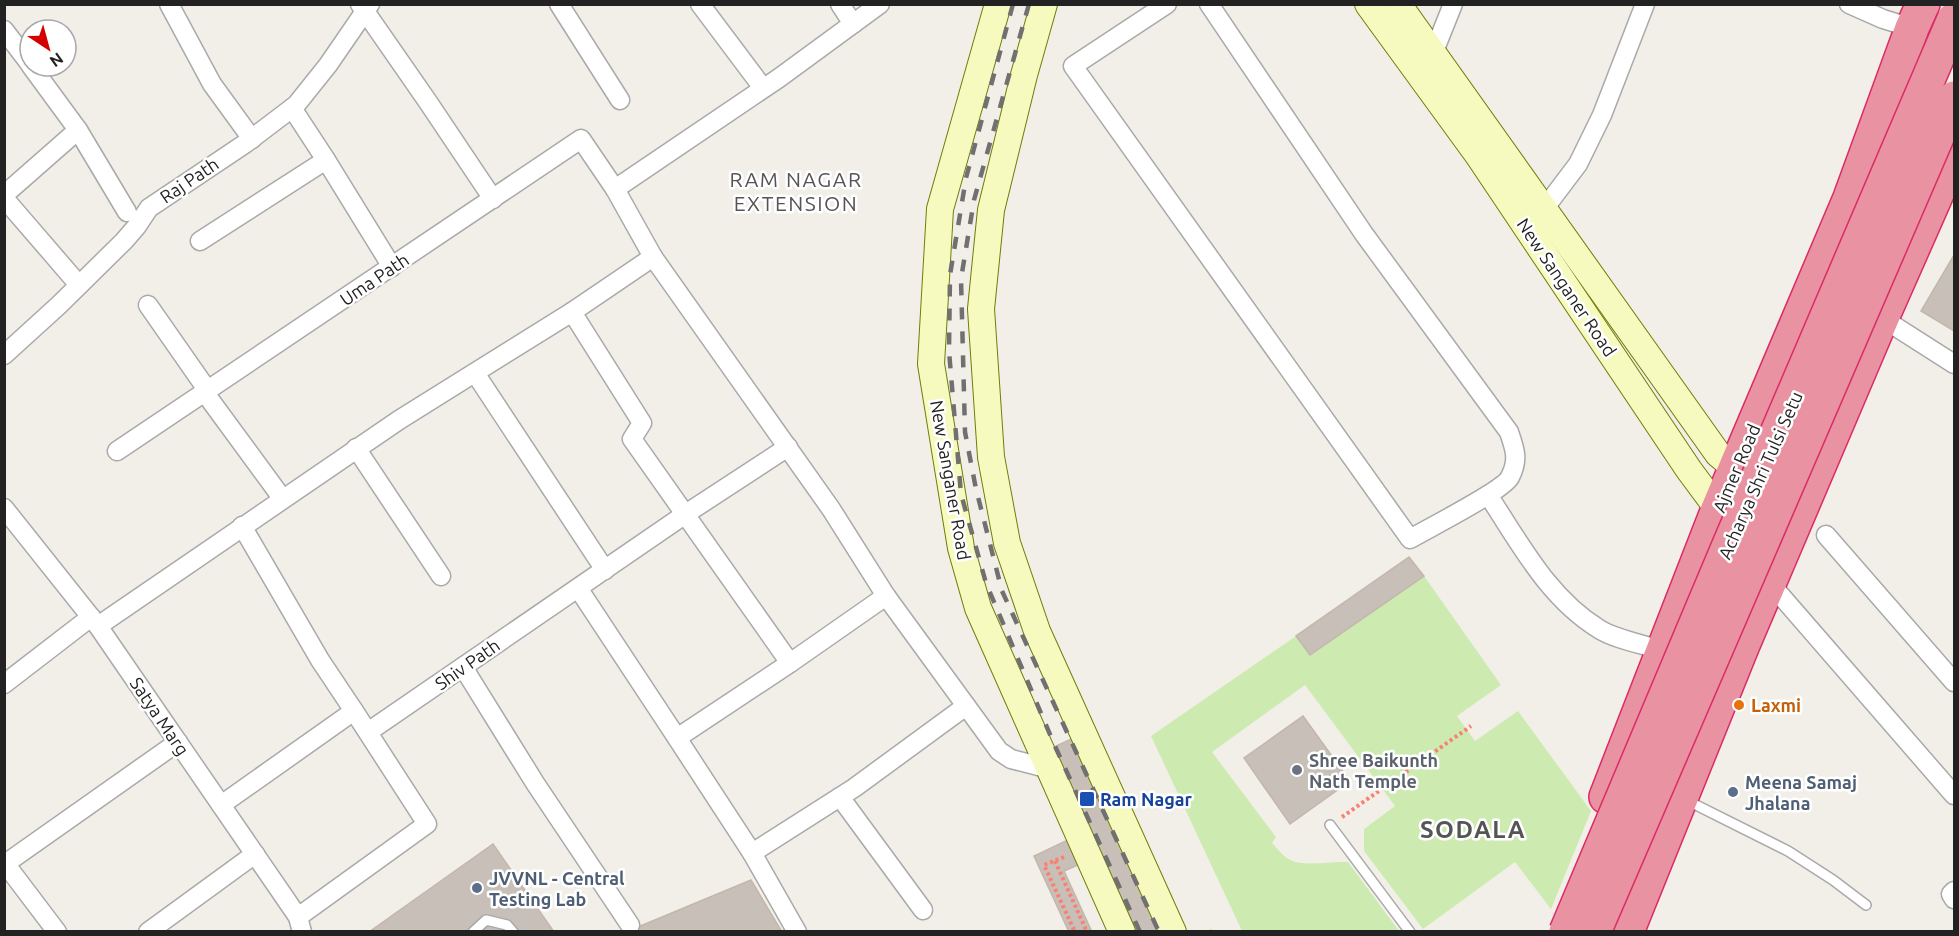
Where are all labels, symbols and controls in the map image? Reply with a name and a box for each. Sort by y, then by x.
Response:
north arrow [18,18,78,78]
text: N [47,49,67,71]
street label: Raj Path [156,153,222,207]
district label: RAM NAGAR EXTENSION [729,167,863,215]
street label: New Sanganer Road [1513,214,1621,360]
street label: Uma Path [336,249,412,309]
street label: Acharya Shri Tulsi Setu [1714,388,1806,562]
street label: New Sanganer Road [927,398,975,562]
street label: Ajmer Road [1708,421,1764,515]
street label: Shiv Path [431,635,503,693]
street label: Satya Marg [127,673,193,759]
place label: Laxmi [1751,695,1801,715]
marker: Laxmi [1732,698,1746,712]
place label: Shree Baikunth Nath Temple [1309,750,1438,791]
marker: Shree Baikunth Nath Temple [1290,763,1304,777]
place label: Meena Samaj Jhalana [1745,772,1857,813]
marker: Meena Samaj Jhalana [1726,785,1740,799]
place label: Ram Nagar [1100,789,1193,809]
marker: Ram Nagar [1078,790,1096,808]
district label: SODALA [1420,816,1526,843]
place label: JVVNL - Central Testing Lab [489,868,625,909]
marker: JVVNL - Central Testing Lab [470,881,484,895]

